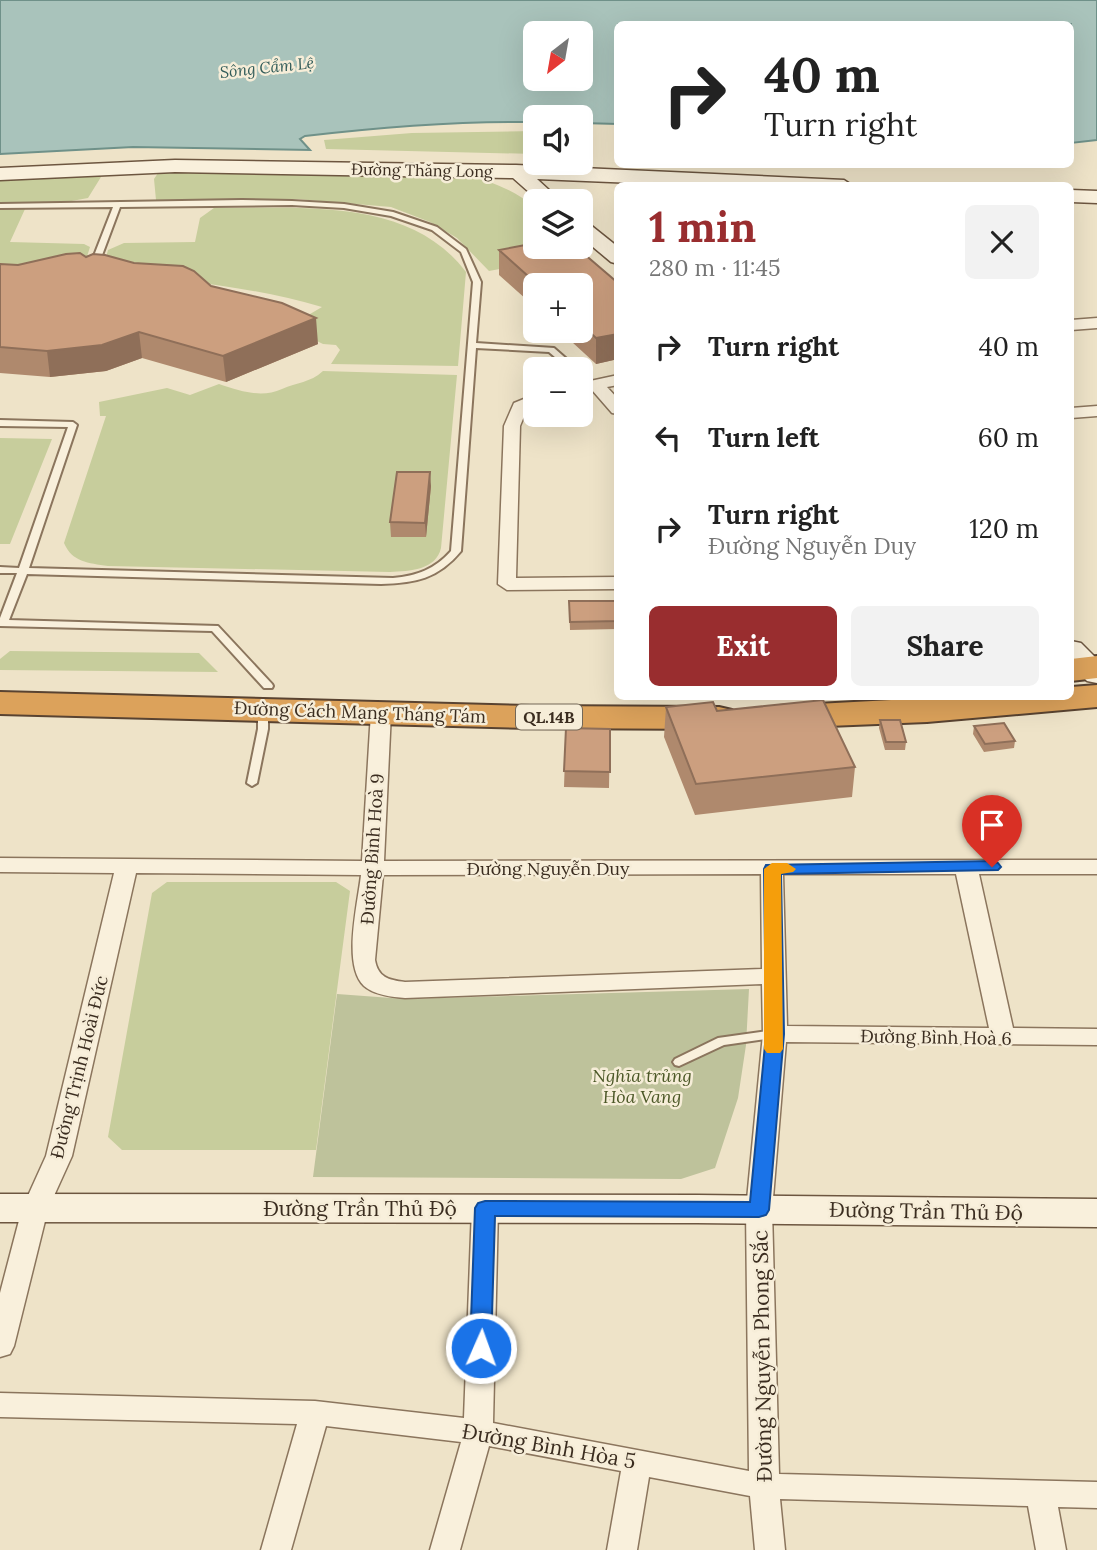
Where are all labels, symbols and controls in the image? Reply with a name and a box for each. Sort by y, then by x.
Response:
north arrow [523,21,593,91]
map controls [523,21,593,427]
text: 40 m [764,43,880,105]
icon: right [649,49,740,140]
water label: Sông Cẩm Lệ [219,52,315,82]
text: Turn right [764,104,917,145]
button: sound [523,105,593,175]
street label: Đường Thăng Long [351,159,494,181]
button: layers [523,189,593,259]
text: 1 min [649,200,756,254]
button: close [965,205,1039,279]
text: 280 m · 11:45 [649,253,781,282]
button: + [523,273,593,343]
icon: right [649,328,687,366]
text: Turn right [708,330,839,363]
text: 40 m [979,330,1039,363]
button: − [523,357,593,427]
icon: left [649,419,687,457]
text: Turn left [708,421,819,454]
text: 60 m [978,421,1039,454]
text: Turn right [708,498,839,531]
icon: right [649,510,687,548]
text: 120 m [969,512,1039,545]
text: Đường Nguyễn Duy [708,531,916,560]
button: Exit [649,606,837,686]
button: Share [851,606,1039,686]
street label: Đường Cách Mạng Tháng Tám [233,696,487,728]
road number: QL.14B [516,704,582,730]
street label: Đường Bình Hoà 9 [355,773,389,925]
pin [962,795,1022,867]
icon: arrive [973,806,1011,844]
street label: Đường Nguyễn Duy [467,857,630,880]
street label: Đường Trịnh Hoài Đức [45,973,113,1161]
street label: Đường Bình Hoà 6 [860,1024,1012,1050]
park label: Nghĩa trủng Hòa Vang [592,1064,692,1108]
street label: Đường Trần Thủ Độ [263,1195,457,1222]
street label: Đường Trần Thủ Độ [829,1196,1023,1226]
street label: Đường Nguyễn Phong Sắc [746,1230,778,1482]
position arrow [444,1311,518,1385]
street label: Đường Bình Hòa 5 [460,1417,638,1475]

